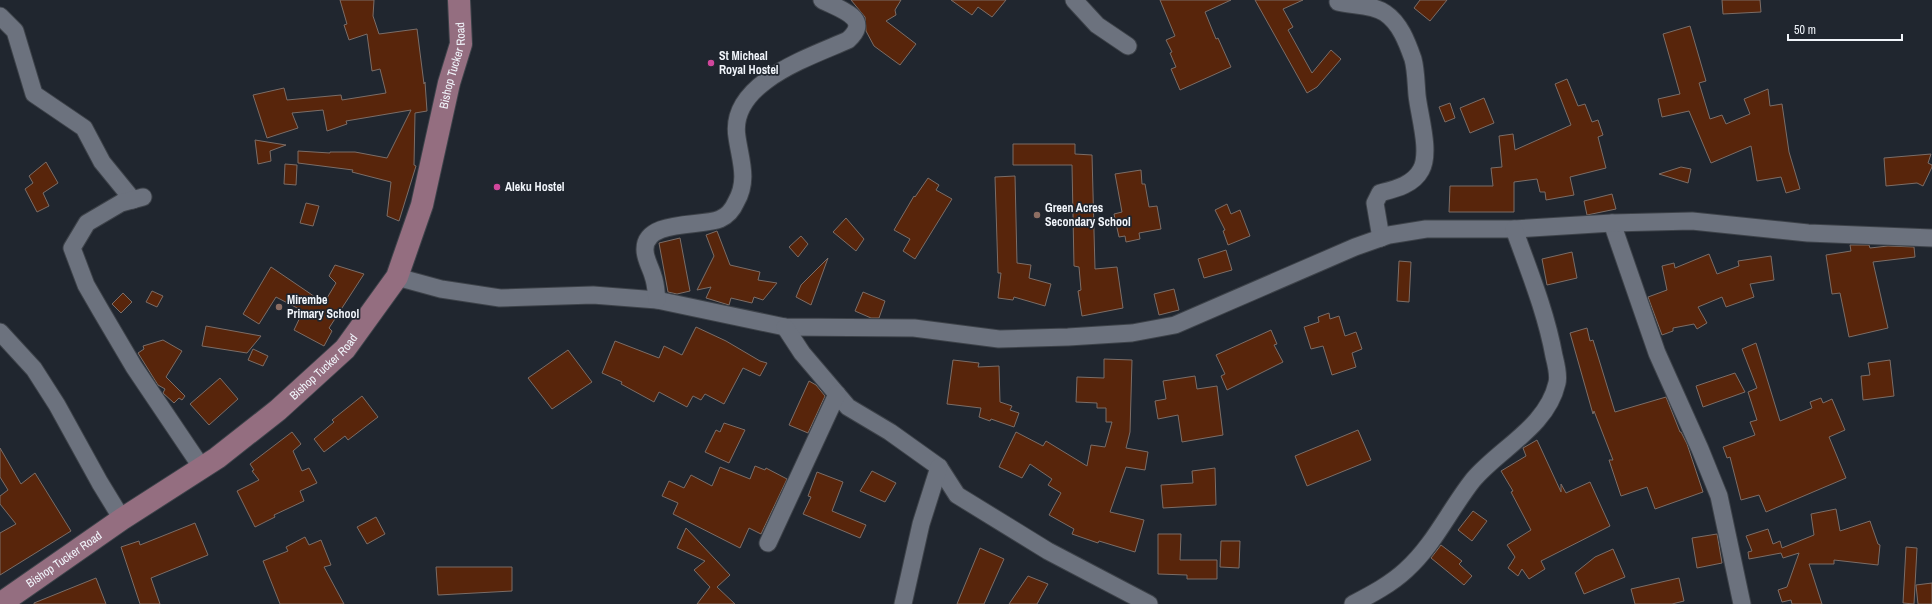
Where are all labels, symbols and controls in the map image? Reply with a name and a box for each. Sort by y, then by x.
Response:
scale bar [1788,16,1902,42]
street label: Bishop Tucker Road [436,22,469,110]
text: 50 m [1794,22,1816,38]
place label: St Micheal Royal Hostel [719,48,779,78]
marker: St Micheal Royal Hostel [706,58,716,68]
place label: Aleku Hostel [505,179,565,195]
marker: Aleku Hostel [492,182,502,192]
place label: Green Acres Secondary School [1045,200,1131,230]
marker: Green Acres Secondary School [1032,210,1042,220]
place label: Mirembe Primary School [287,292,359,322]
marker: Mirembe Primary School [274,302,284,312]
street label: Bishop Tucker Road [286,331,361,404]
street label: Bishop Tucker Road [23,527,105,591]

